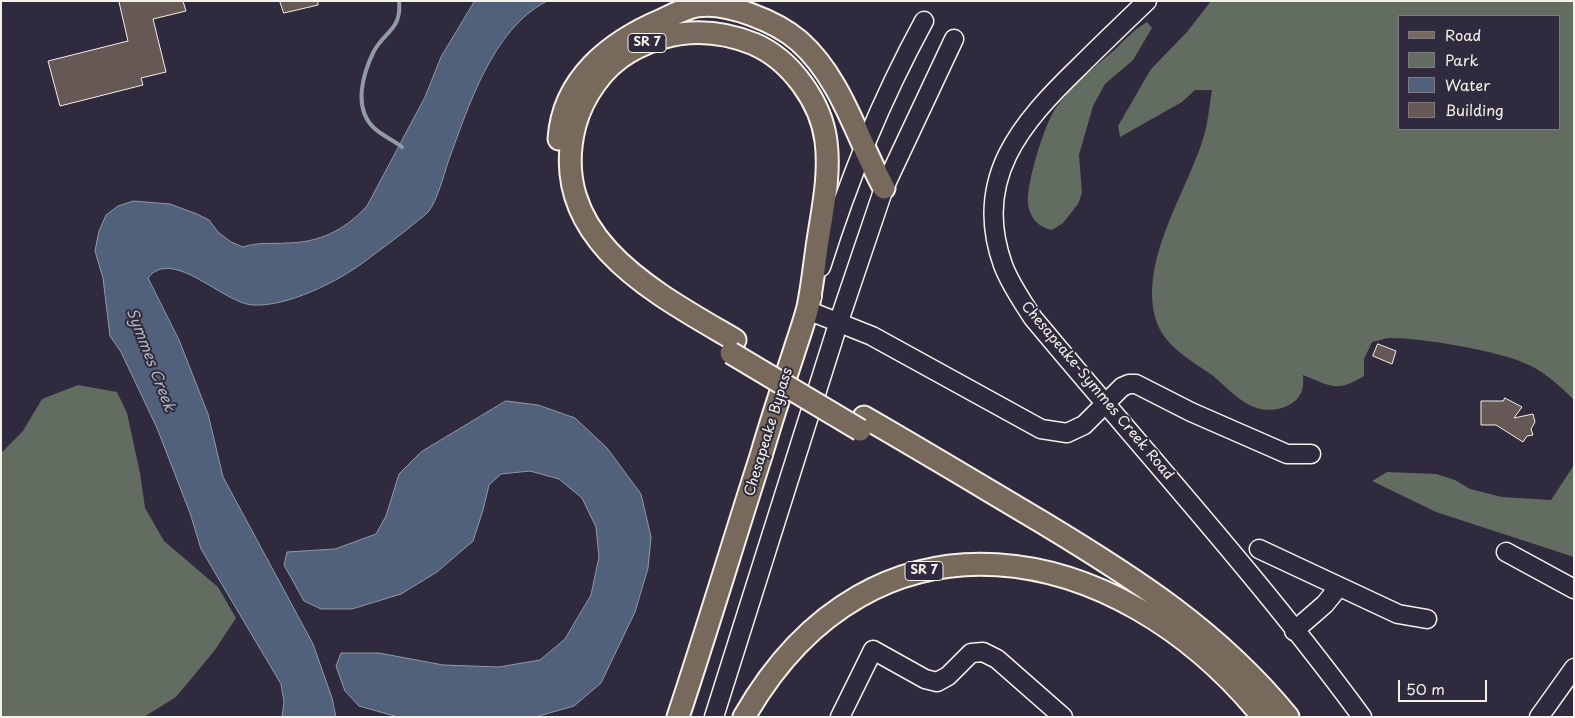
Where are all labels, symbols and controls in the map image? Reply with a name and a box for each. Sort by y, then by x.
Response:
legend [1398,15,1560,130]
text: Road [1445,23,1481,46]
road number: SR 7 [628,34,666,52]
text: Park [1445,48,1479,71]
text: Water [1445,73,1490,96]
text: Building [1445,98,1504,121]
street label: Chesapeake-Symmes Creek Road [1017,298,1177,484]
water label: Symmes Creek [122,306,178,414]
street label: Chesapeake Bypass [742,366,796,498]
road number: SR 7 [905,562,943,580]
scale bar [1400,670,1489,702]
text: 50 m [1406,677,1445,700]

